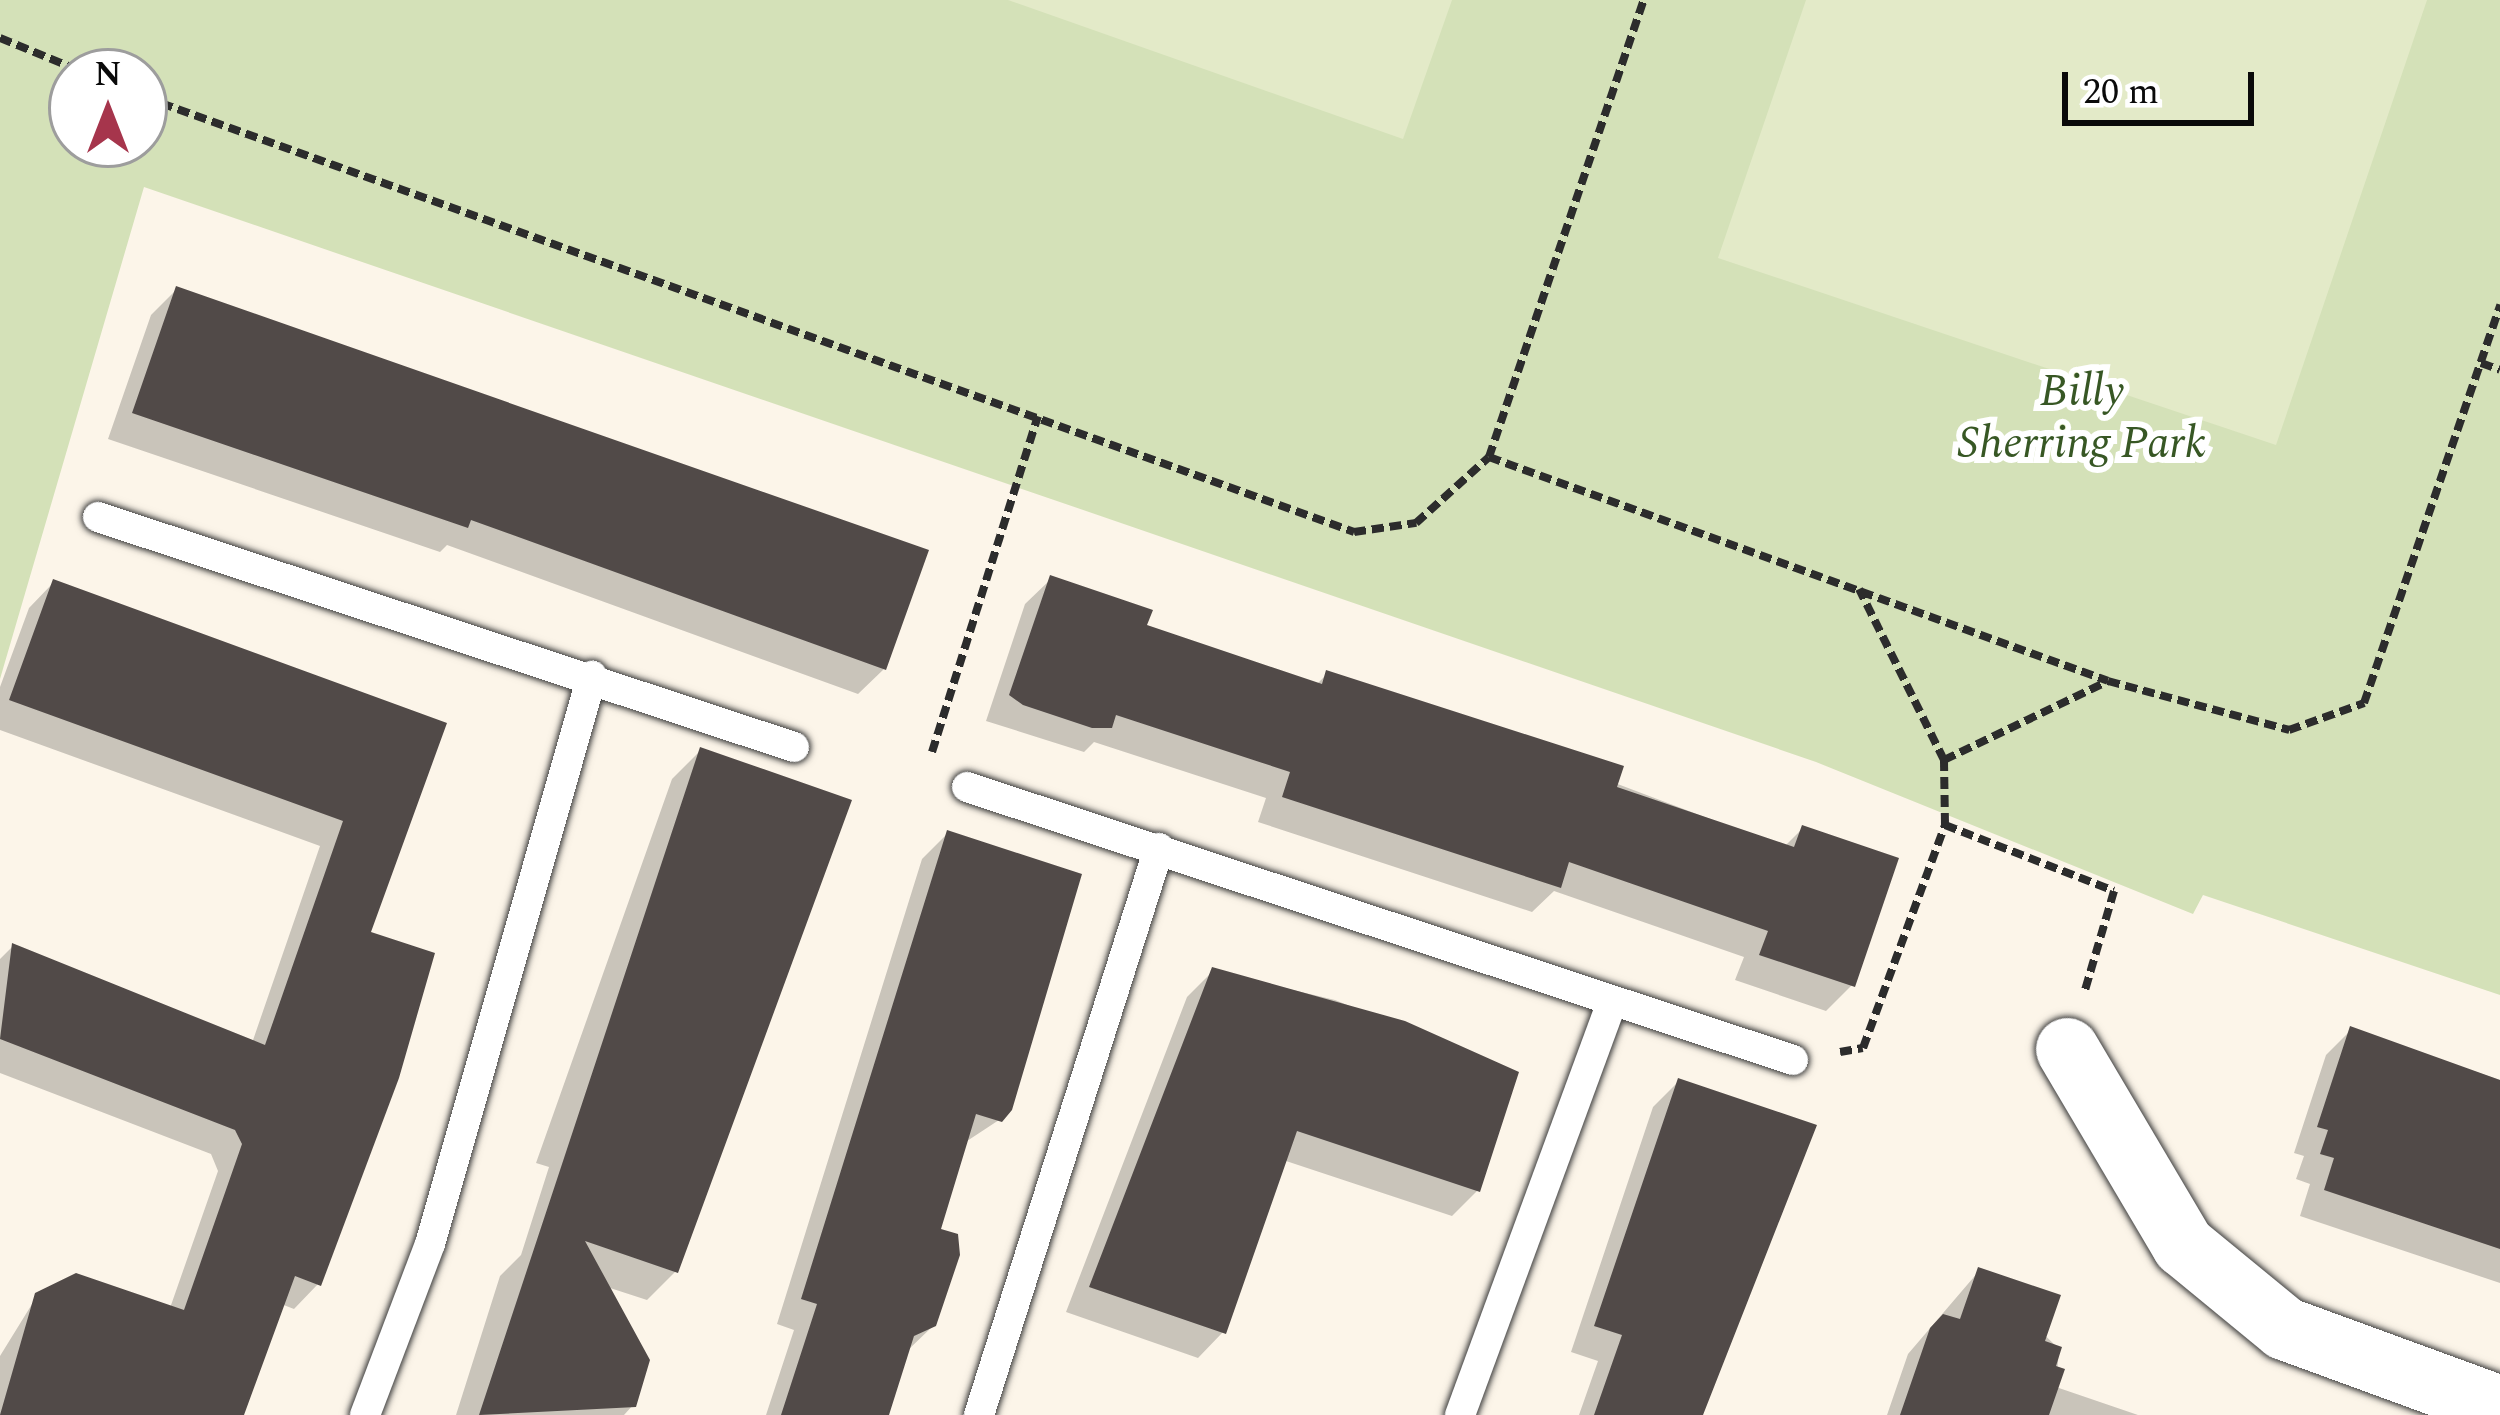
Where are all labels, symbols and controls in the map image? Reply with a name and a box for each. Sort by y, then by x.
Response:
north arrow [48,48,168,168]
scale bar [2068,48,2260,122]
text: N [95,50,121,100]
text: 20 m [2083,65,2159,120]
park label: Billy Sherring Park [1958,365,2206,471]

